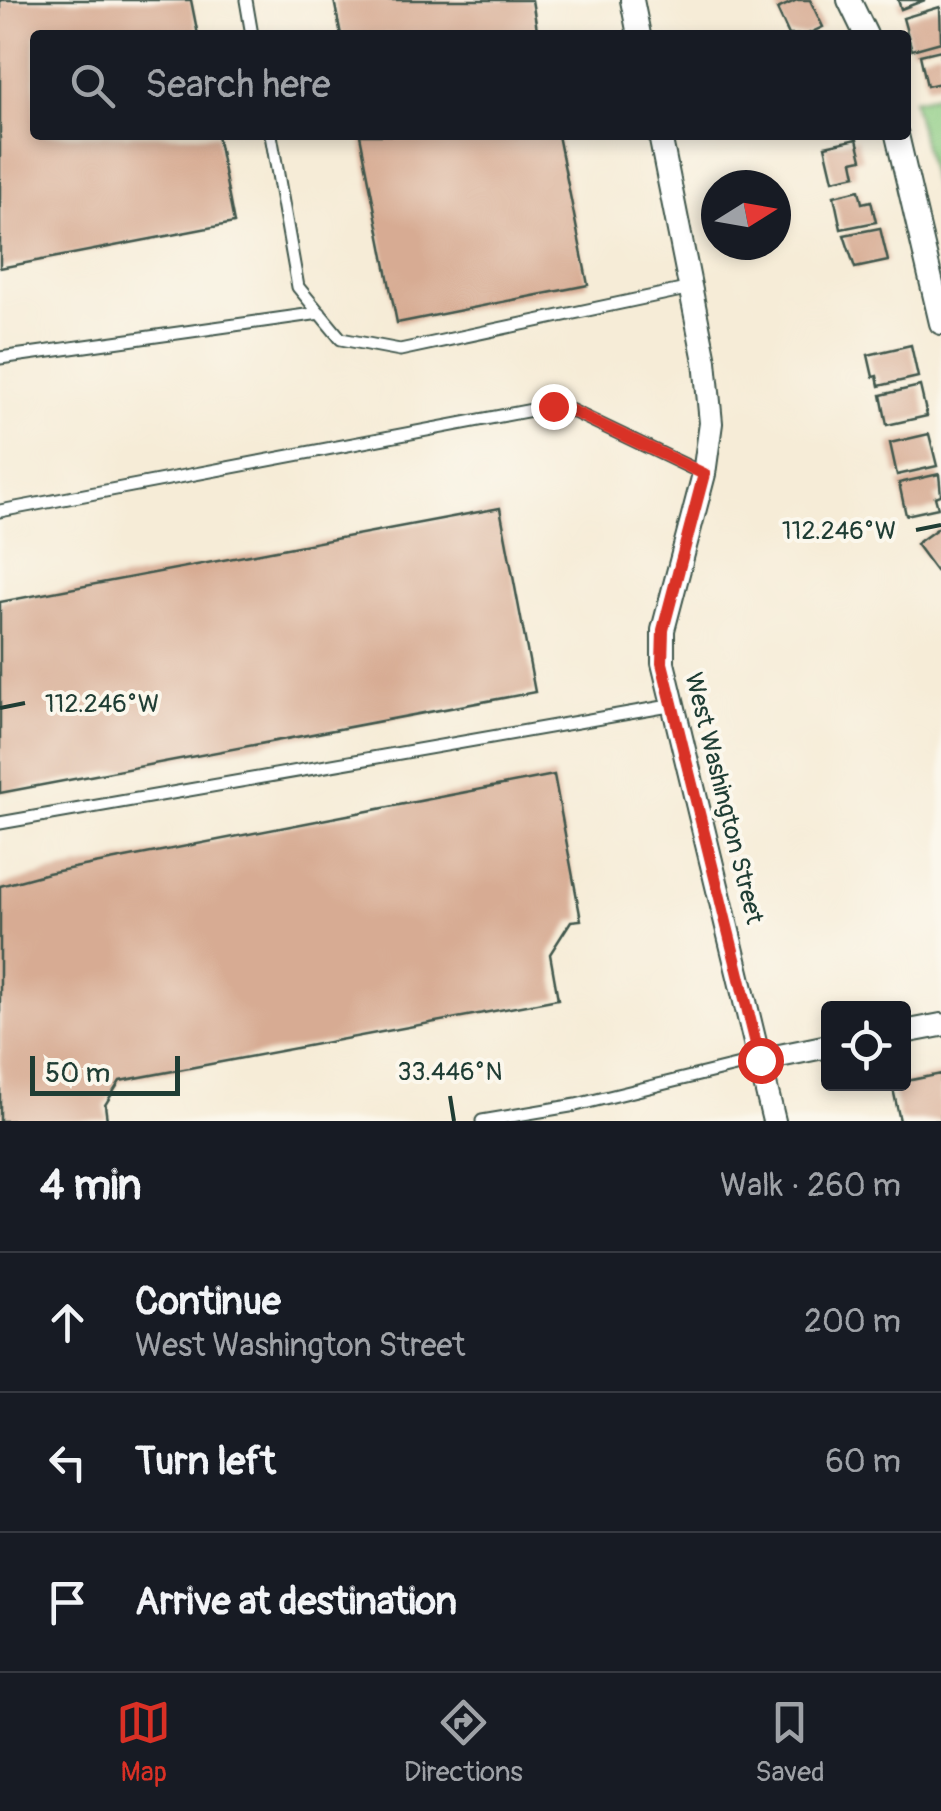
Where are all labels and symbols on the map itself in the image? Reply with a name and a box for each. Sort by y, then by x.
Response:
north arrow [701,170,791,260]
route end [531,384,577,430]
text: 112.246°W [782,516,896,547]
street label: West Washington Street [677,669,770,928]
text: 112.246°W [45,689,159,720]
route start [738,1038,784,1084]
scale bar [30,1051,180,1096]
text: 33.446°N [398,1057,502,1088]

